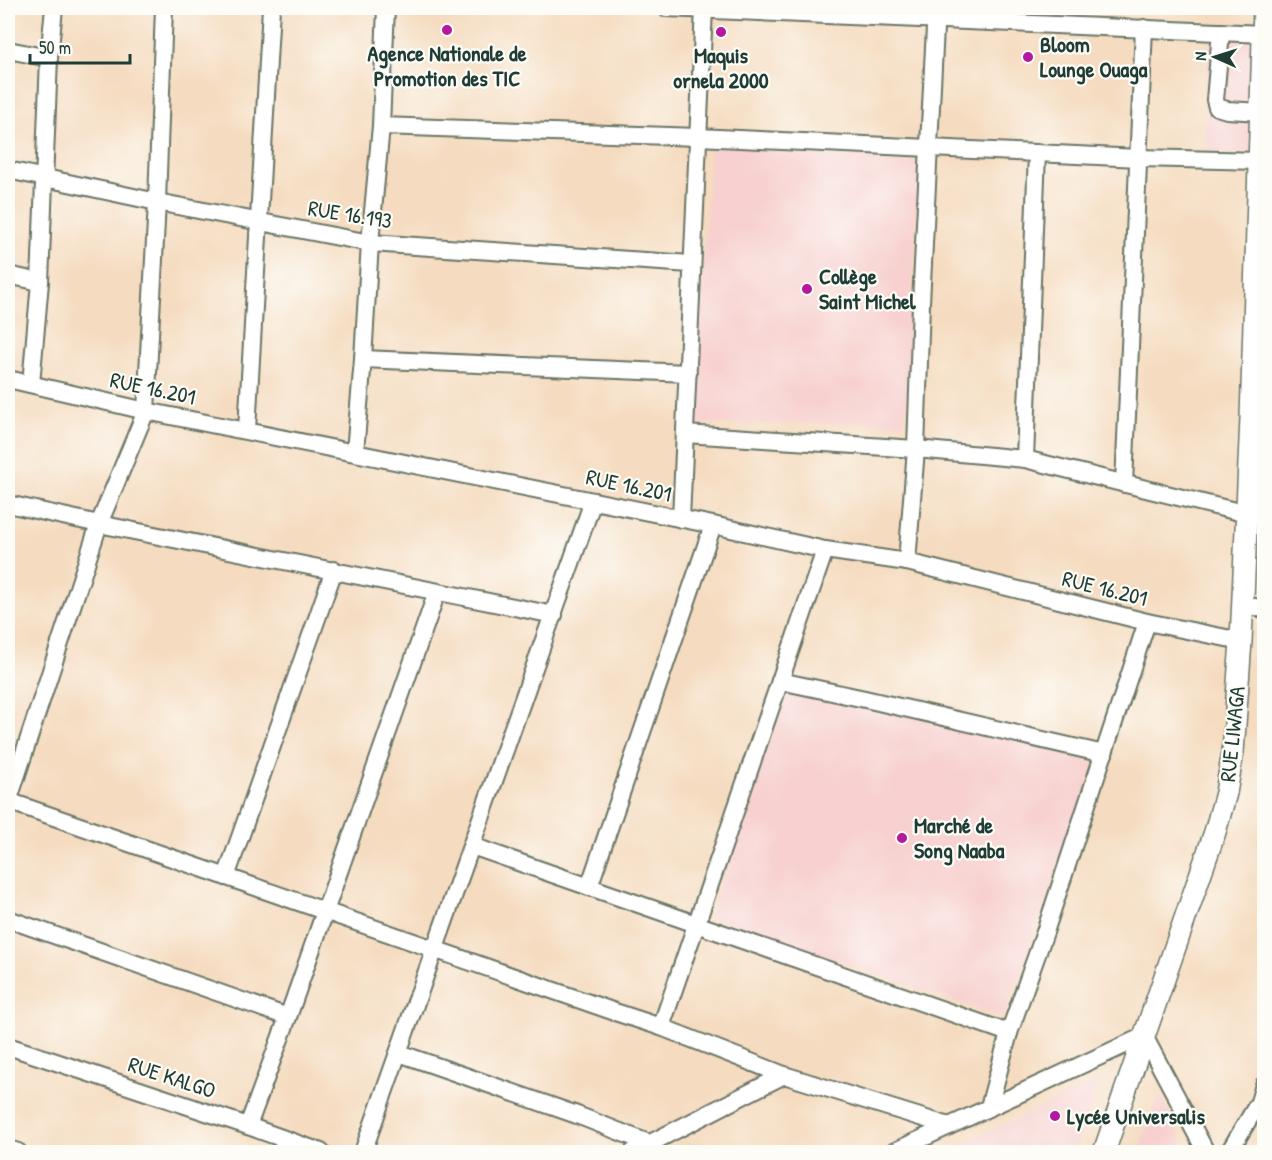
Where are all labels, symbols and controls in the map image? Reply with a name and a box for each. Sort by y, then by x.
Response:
marker: Agence Nationale de Promotion des TIC [440,23,454,37]
marker: Maquis ornela 2000 [714,25,728,39]
scale bar [30,27,130,65]
north arrow [1185,27,1245,87]
place label: Bloom Lounge Ouaga [1040,29,1148,85]
text: 50 m [39,35,71,60]
place label: Agence Nationale de Promotion des TIC [368,38,527,93]
place label: Maquis ornela 2000 [673,40,769,95]
marker: Bloom Lounge Ouaga [1021,50,1035,64]
text: N [1189,51,1211,61]
street label: RUE 16.193 [306,193,394,235]
place label: Collège Saint Michel [819,261,917,316]
marker: Collège Saint Michel [800,282,814,296]
street label: RUE 16.201 [108,364,198,412]
street label: RUE 16.201 [584,461,674,509]
street label: RUE 16.201 [1059,563,1151,613]
street label: RUE LIWAGA [1212,685,1252,783]
place label: Marché de Song Naaba [914,810,1005,866]
marker: Marché de Song Naaba [895,831,909,845]
street label: RUE KALGO [125,1049,219,1105]
place label: Lycée Universalis [1067,1101,1205,1132]
marker: Lycée Universalis [1048,1109,1062,1123]

